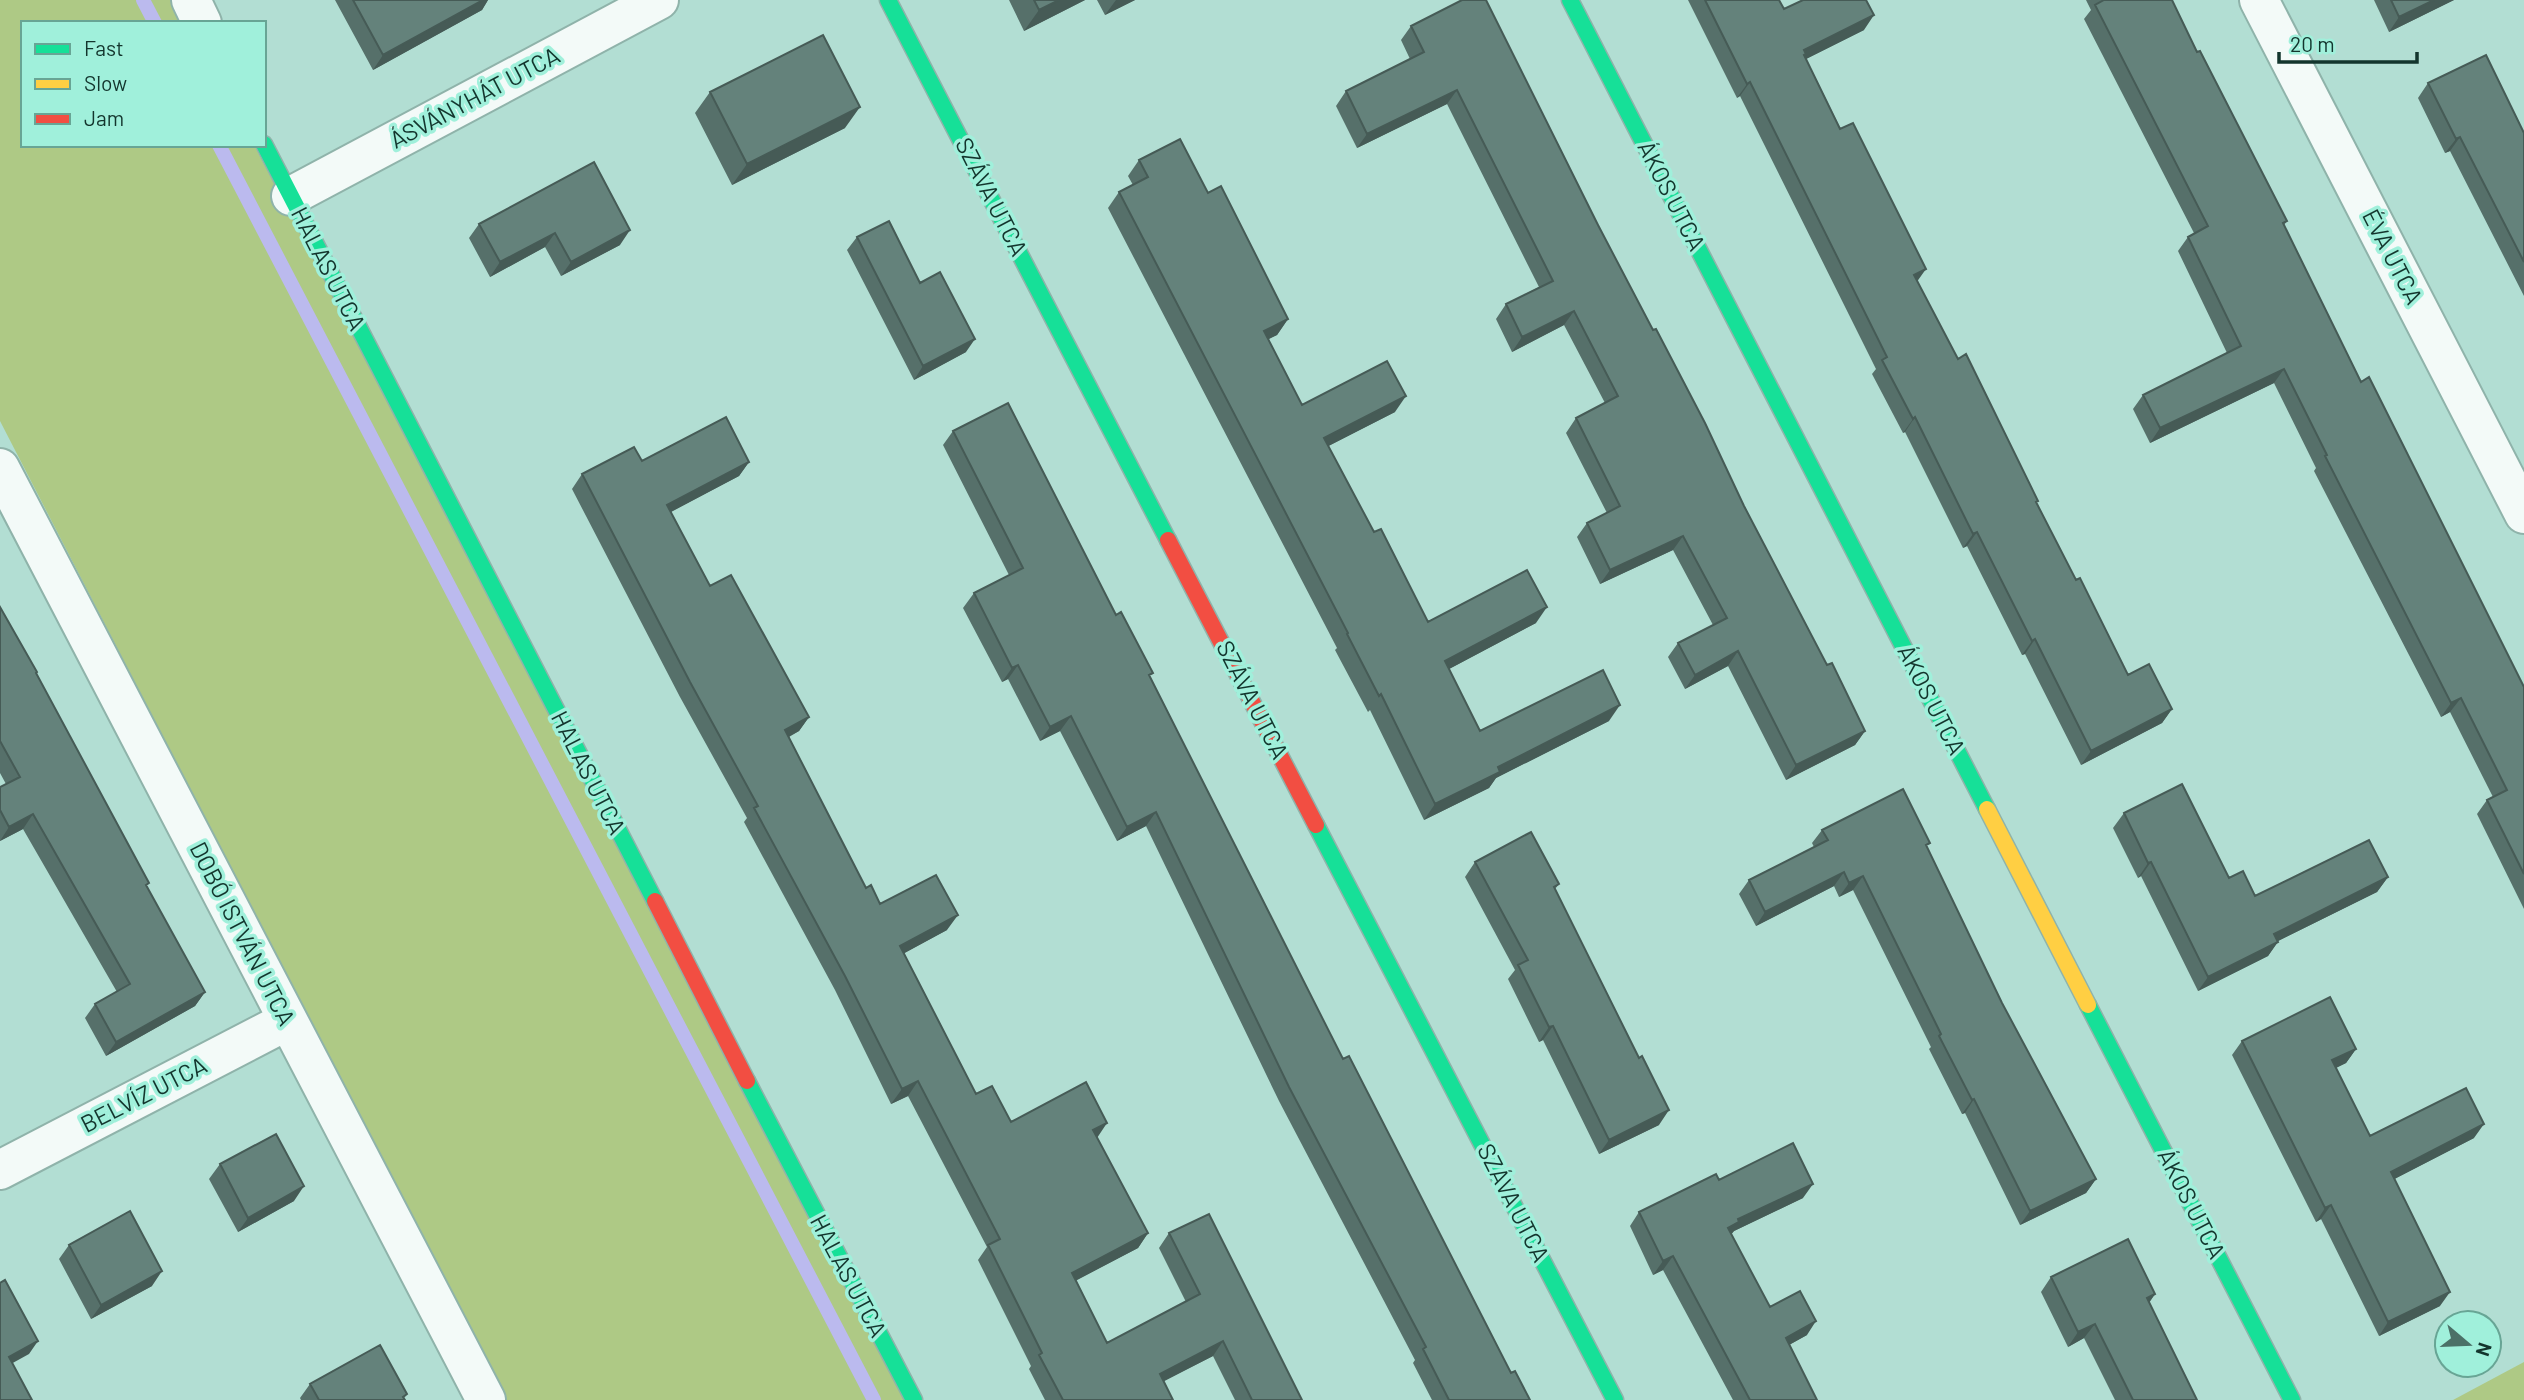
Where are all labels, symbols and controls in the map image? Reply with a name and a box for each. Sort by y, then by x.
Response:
legend [21,21,266,147]
scale bar [2279,21,2417,65]
text: 20 m [2290,31,2335,56]
text: Fast [84,35,124,60]
street label: ÁSVÁNYHÁT UTCA [384,40,564,154]
text: Slow [84,70,127,95]
text: Jam [84,105,124,130]
street label: SZÁVA UTCA [950,132,1035,260]
street label: ÁKOS UTCA [1632,135,1712,255]
street label: HALAS UTCA [286,202,373,335]
street label: ÉVA UTCA [2357,204,2430,309]
street label: SZÁVA UTCA [1211,635,1296,763]
street label: ÁKOS UTCA [1892,639,1972,759]
street label: HALAS UTCA [546,706,633,839]
street label: DOBÓ ISTVÁN UTCA [184,837,302,1030]
street label: BELVÍZ UTCA [75,1049,211,1138]
street label: SZÁVA UTCA [1472,1138,1557,1266]
street label: ÁKOS UTCA [2152,1143,2232,1263]
street label: HALAS UTCA [805,1209,894,1342]
north arrow [2433,1309,2503,1379]
text: N [2472,1340,2497,1359]

